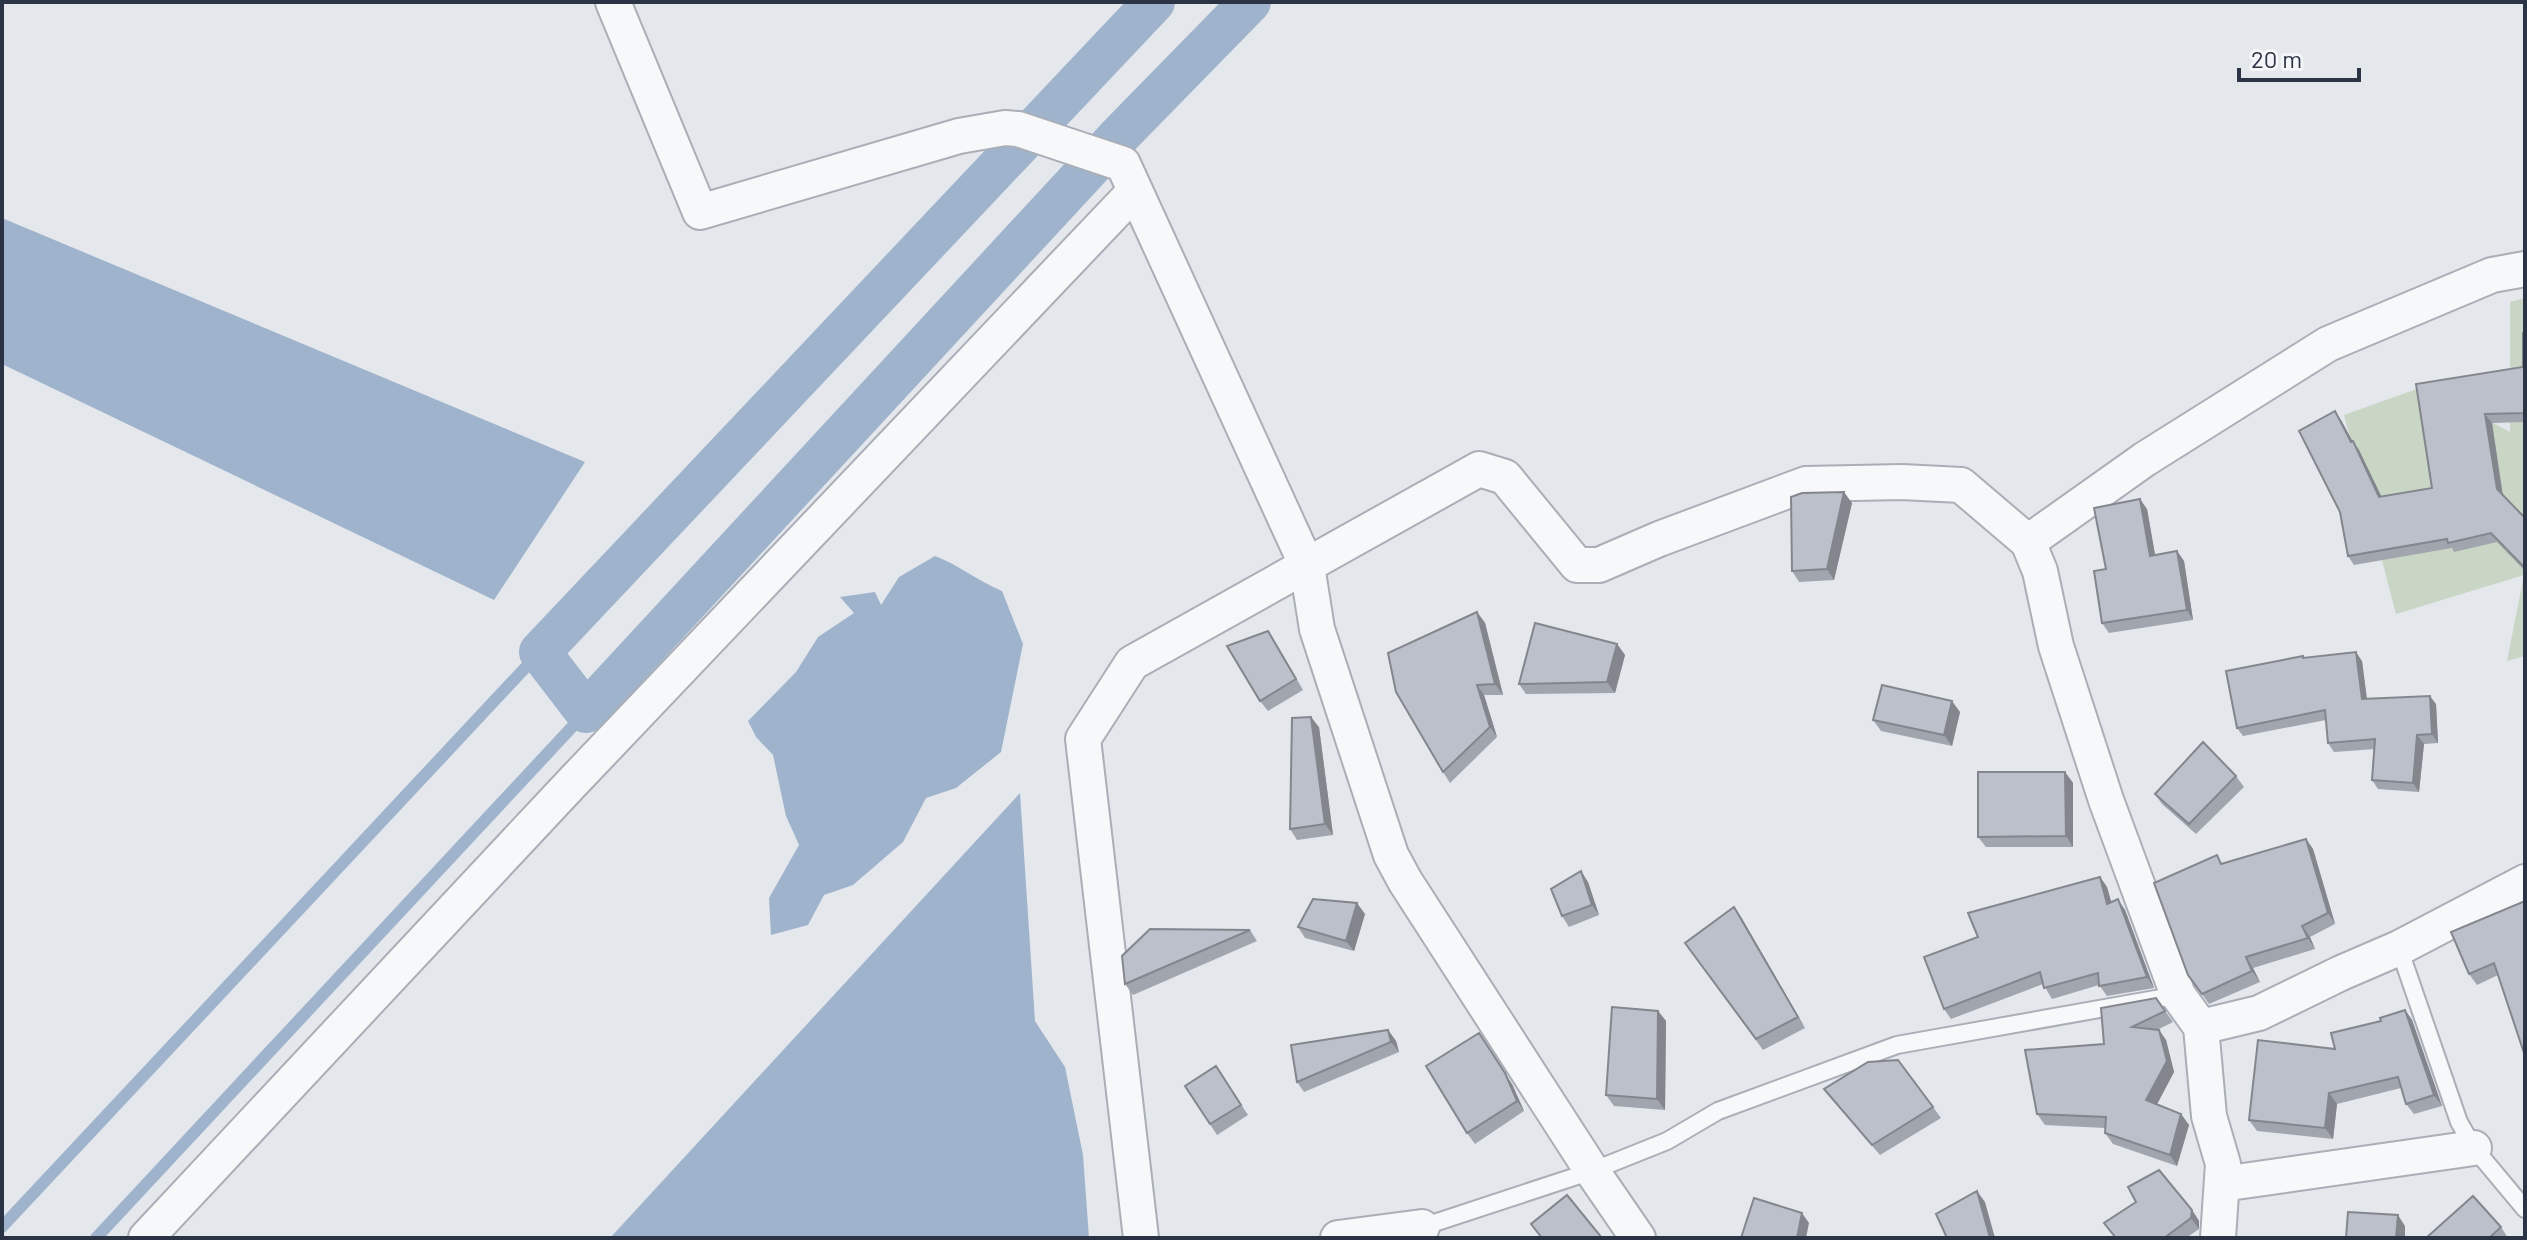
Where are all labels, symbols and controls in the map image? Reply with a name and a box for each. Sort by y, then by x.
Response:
scale bar [2239,32,2359,82]
text: 20 m [2251,44,2302,73]

